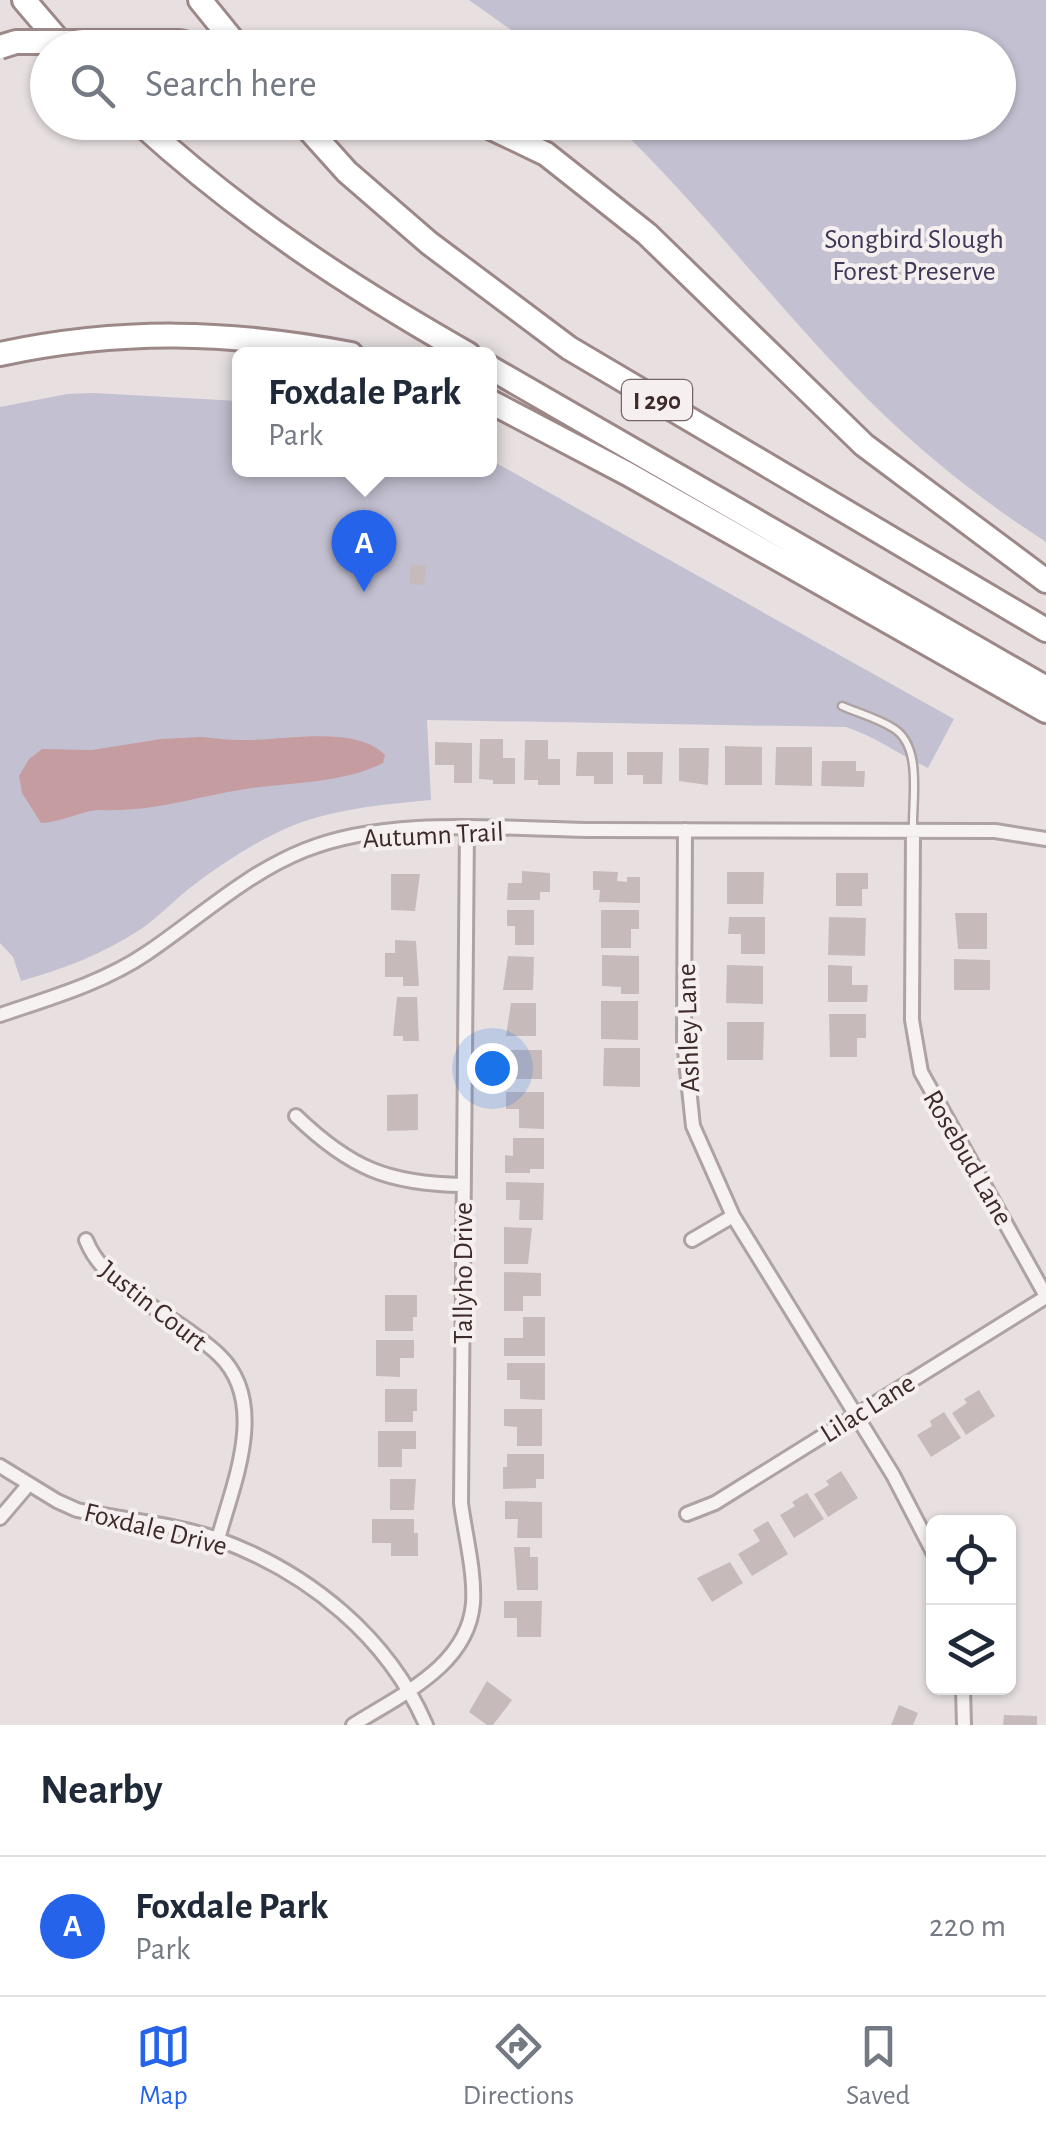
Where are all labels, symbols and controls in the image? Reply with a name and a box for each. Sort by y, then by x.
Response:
search box [30,30,1016,140]
icon: search [65,58,120,113]
text: Search here [145,66,317,104]
park label: Songbird Slough Forest Preserve [824,226,1004,286]
popup [232,347,497,477]
text: Foxdale Park [268,374,461,412]
road number: I 290 [622,380,692,420]
text: Park [268,419,323,451]
pin: A [332,510,396,592]
street label: Autumn Trail [362,818,504,854]
street label: Ashley Lane [673,963,705,1093]
your location [467,1043,518,1094]
street label: Rosebud Lane [917,1086,1017,1230]
street label: Tallyho Drive [450,1202,478,1344]
street label: Justin Court [94,1256,212,1357]
street label: Lilac Lane [816,1369,920,1448]
street label: Foxdale Drive [81,1499,230,1561]
map controls [926,1515,1016,1695]
button: locate [926,1515,1016,1605]
button: layers [926,1605,1016,1695]
text: Nearby [40,1769,163,1811]
text: Foxdale Park [135,1888,328,1926]
text: A [63,1910,82,1942]
text: 220 m [929,1910,1006,1942]
text: Park [135,1933,190,1965]
tab: Map [136,2019,191,2113]
tab: Directions [463,2019,574,2113]
tab: Saved [846,2019,910,2113]

